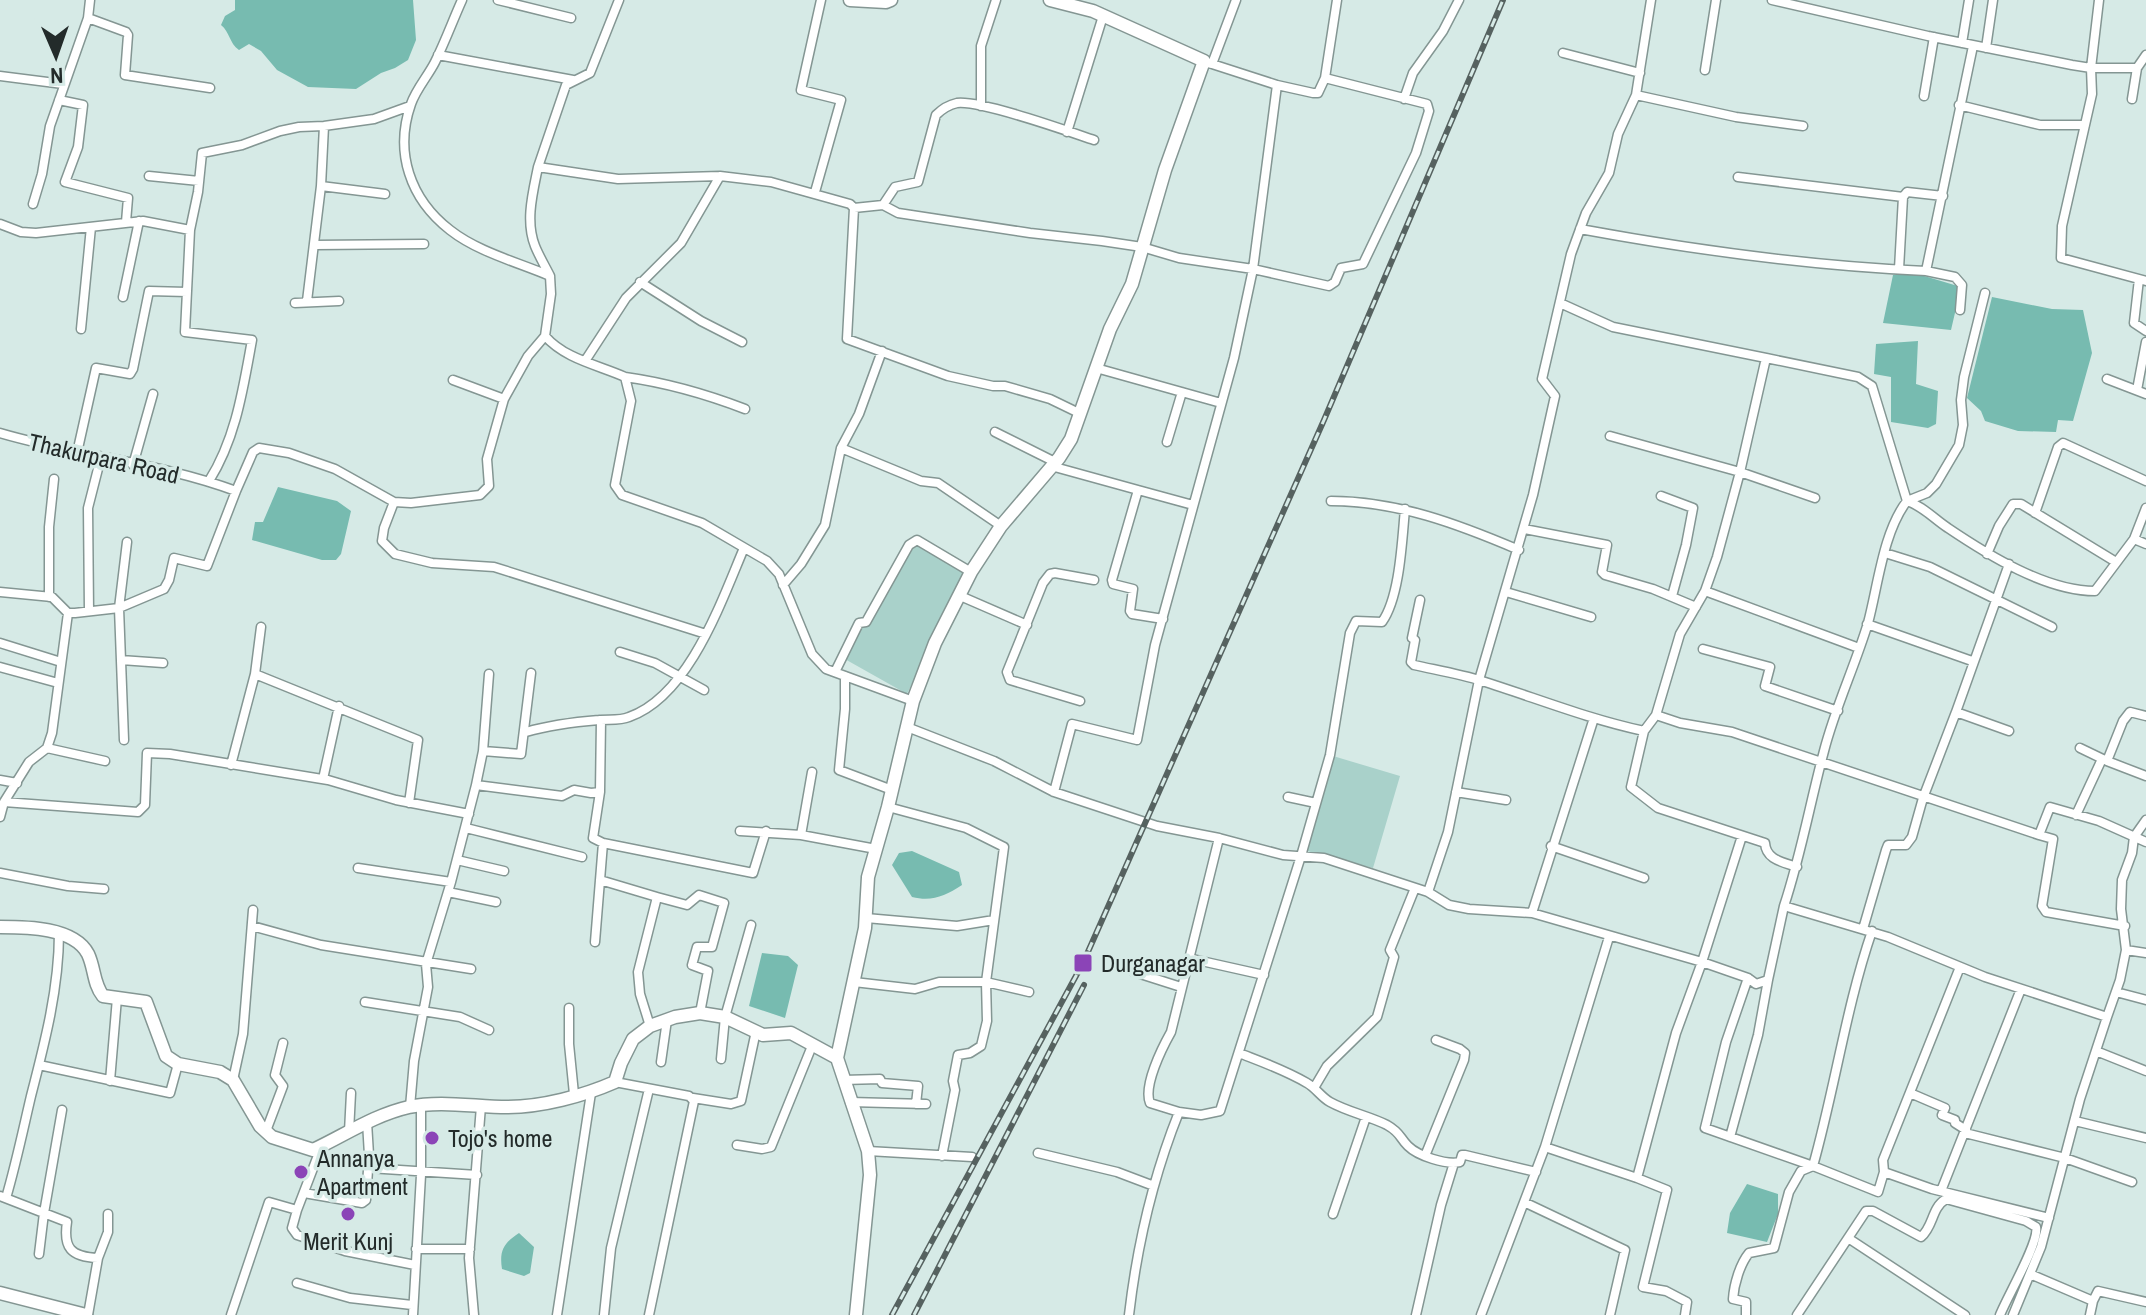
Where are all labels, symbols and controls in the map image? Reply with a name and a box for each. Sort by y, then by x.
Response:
north arrow [16,16,96,96]
text: N [50,61,64,91]
street label: Thakurpara Road [26,425,182,491]
place label: Durganagar [1101,947,1205,979]
marker: Durganagar [1072,952,1094,974]
place label: Tojo's home [448,1122,552,1154]
marker: Tojo's home [423,1129,441,1147]
place label: Annanya Apartment [316,1142,408,1202]
marker: Annanya Apartment [292,1163,310,1181]
marker: Merit Kunj [339,1205,357,1223]
place label: Merit Kunj [303,1225,393,1257]

